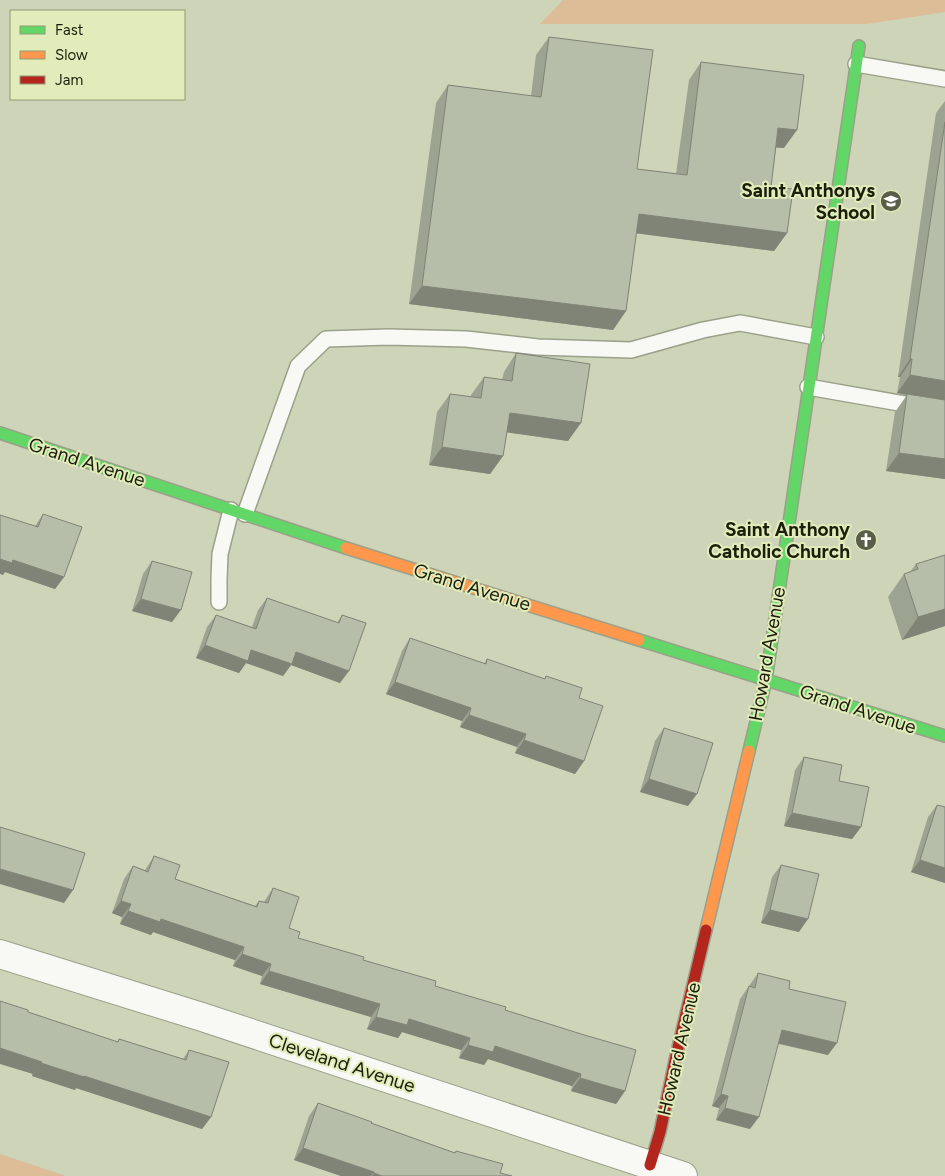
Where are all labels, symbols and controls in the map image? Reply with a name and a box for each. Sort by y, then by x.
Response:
legend [10,10,185,100]
text: Fast [55,21,84,39]
text: Slow [55,46,88,64]
text: Jam [55,71,83,89]
place label: Saint Anthonys School [741,179,875,224]
school or university icon: Saint Anthonys School [879,189,903,213]
street label: Grand Avenue [26,432,148,492]
place label: Saint Anthony Catholic Church [708,518,850,563]
church icon: Saint Anthony Catholic Church [854,528,878,552]
street label: Grand Avenue [411,558,533,616]
street label: Howard Avenue [744,585,790,723]
street label: Grand Avenue [797,679,919,739]
street label: Howard Avenue [653,980,705,1118]
street label: Cleveland Avenue [266,1028,418,1098]

